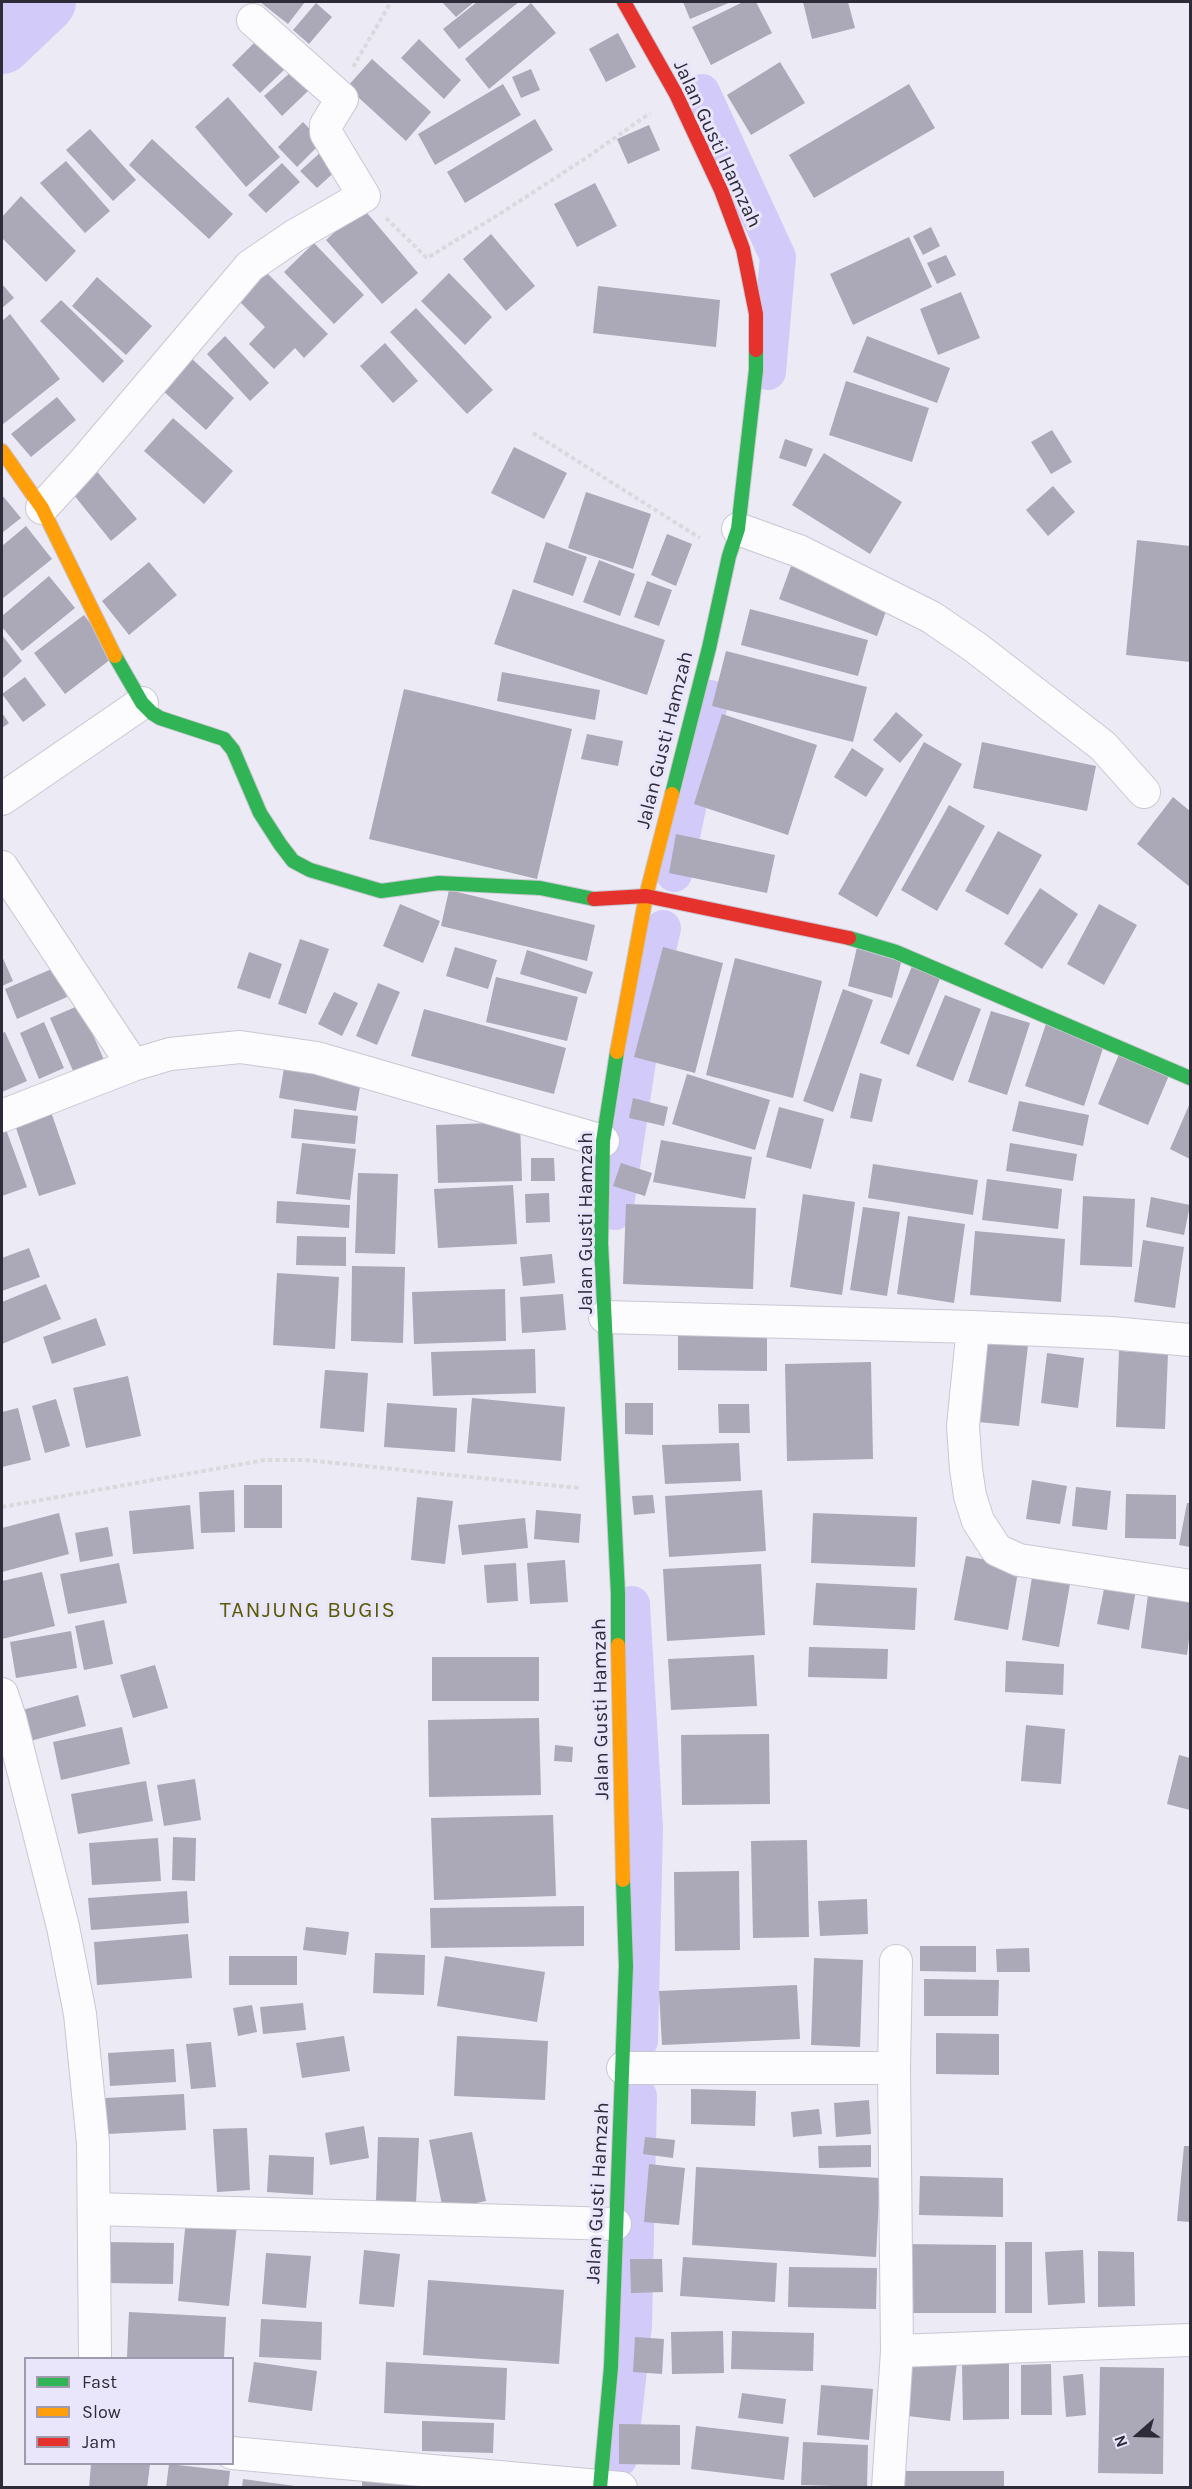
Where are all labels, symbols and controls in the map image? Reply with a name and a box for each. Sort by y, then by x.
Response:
street label: Jalan Gusti Hamzah [668,56,766,232]
street label: Jalan Gusti Hamzah [631,649,699,831]
street label: Jalan Gusti Hamzah [574,1132,598,1314]
district label: TANJUNG BUGIS [220,1598,396,1624]
street label: Jalan Gusti Hamzah [587,1618,615,1800]
street label: Jalan Gusti Hamzah [581,2102,615,2284]
legend [24,2357,234,2465]
text: Fast [82,2371,117,2393]
text: Slow [82,2401,121,2423]
north arrow [1108,2405,1168,2465]
text: Jam [82,2431,116,2453]
text: N [1110,2433,1132,2450]

